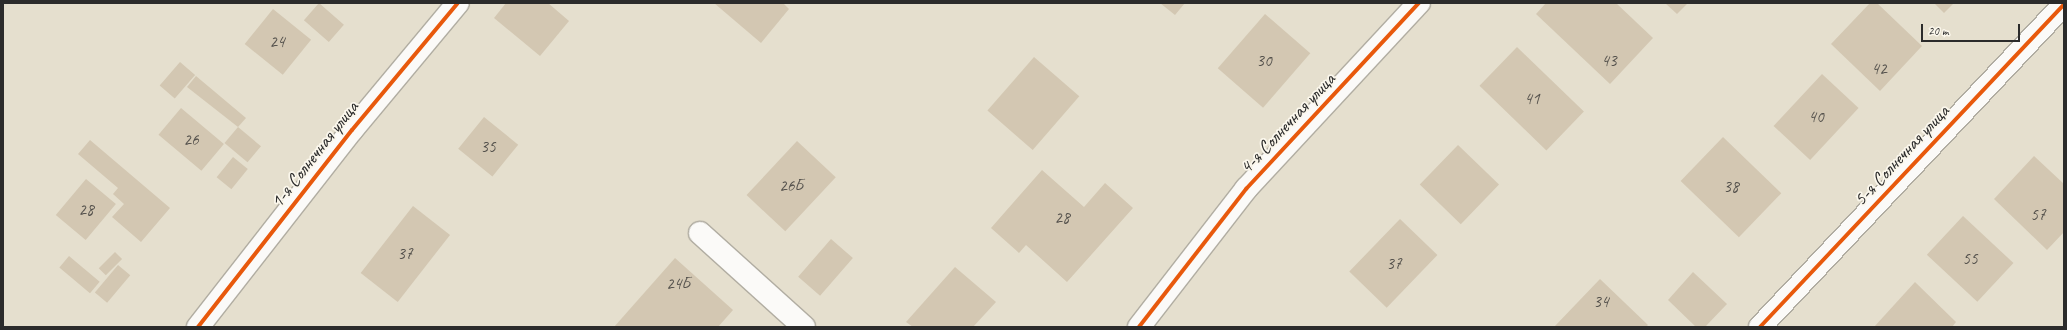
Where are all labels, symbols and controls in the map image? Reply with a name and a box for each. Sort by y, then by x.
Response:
scale bar [1923,16,2022,42]
text: 20 m [1928,23,1948,39]
house number: 24 [269,32,285,52]
house number: 30 [1256,51,1272,71]
house number: 43 [1601,51,1617,71]
house number: 42 [1871,59,1887,79]
street label: 4-я Солнечная улица [1235,68,1341,180]
house number: 41 [1524,89,1540,109]
street label: 1-я Солнечная улица [266,96,364,214]
street label: 5-я Солнечная улица [1849,100,1955,212]
house number: 40 [1808,107,1824,127]
house number: 26 [183,130,199,150]
house number: 35 [480,137,496,157]
house number: 26Б [779,176,803,196]
house number: 38 [1723,177,1739,197]
house number: 28 [78,200,94,220]
house number: 57 [2030,205,2046,225]
house number: 28 [1054,208,1070,228]
house number: 37 [397,244,413,264]
house number: 55 [1962,249,1978,269]
house number: 37 [1386,254,1402,274]
house number: 24Б [666,274,690,294]
house number: 34 [1593,292,1609,312]

